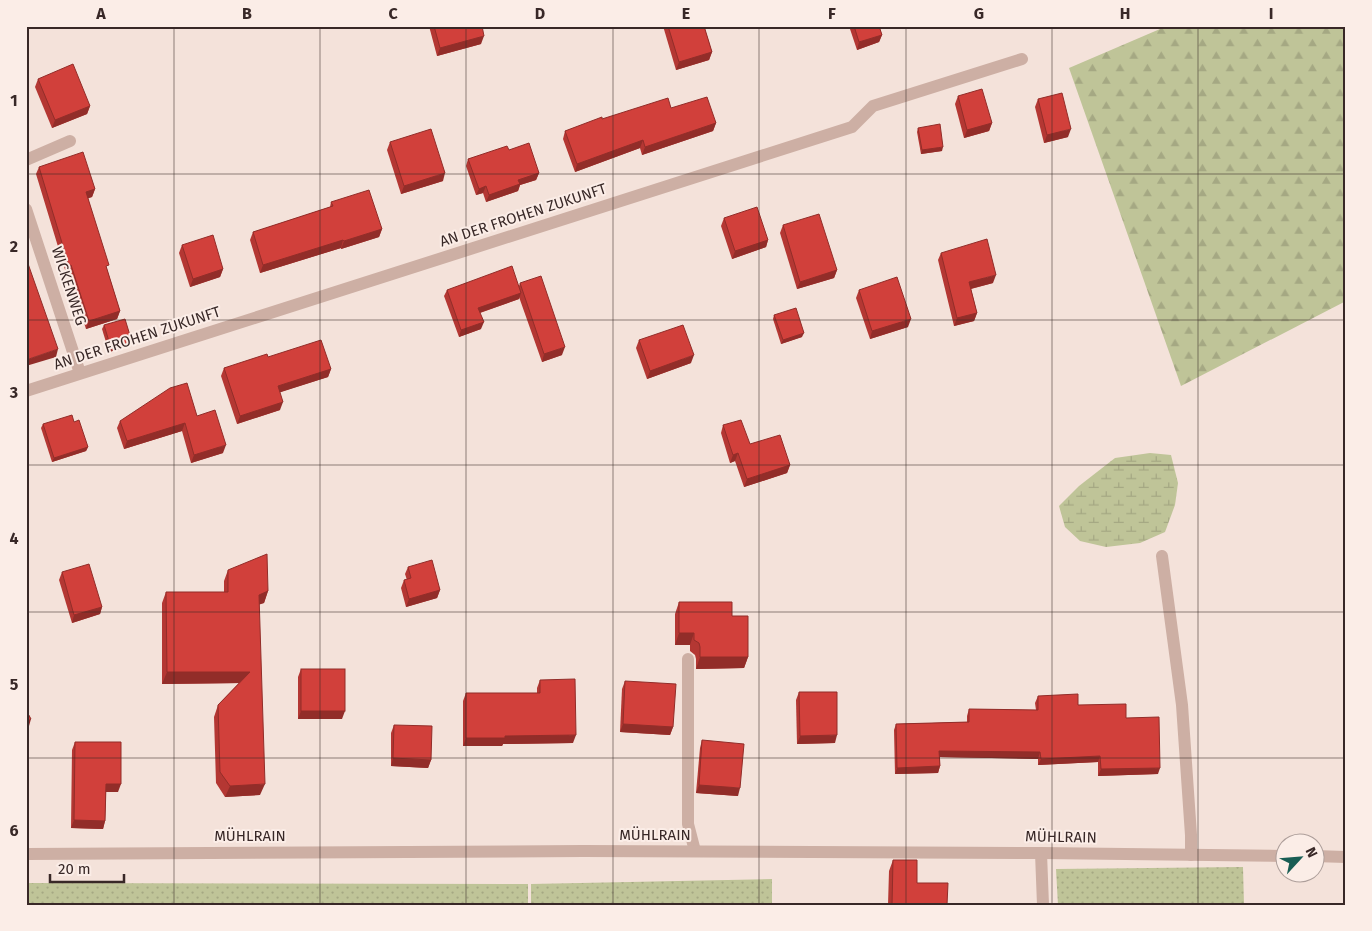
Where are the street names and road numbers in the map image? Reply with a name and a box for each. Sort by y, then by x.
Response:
street label: AN DER FROHEN ZUKUNFT [437,179,609,250]
street label: WICKENWEG [48,244,90,328]
street label: AN DER FROHEN ZUKUNFT [51,302,223,373]
street label: MÜHLRAIN [619,826,691,844]
street label: MÜHLRAIN [214,827,286,845]
street label: MÜHLRAIN [1025,827,1097,847]

